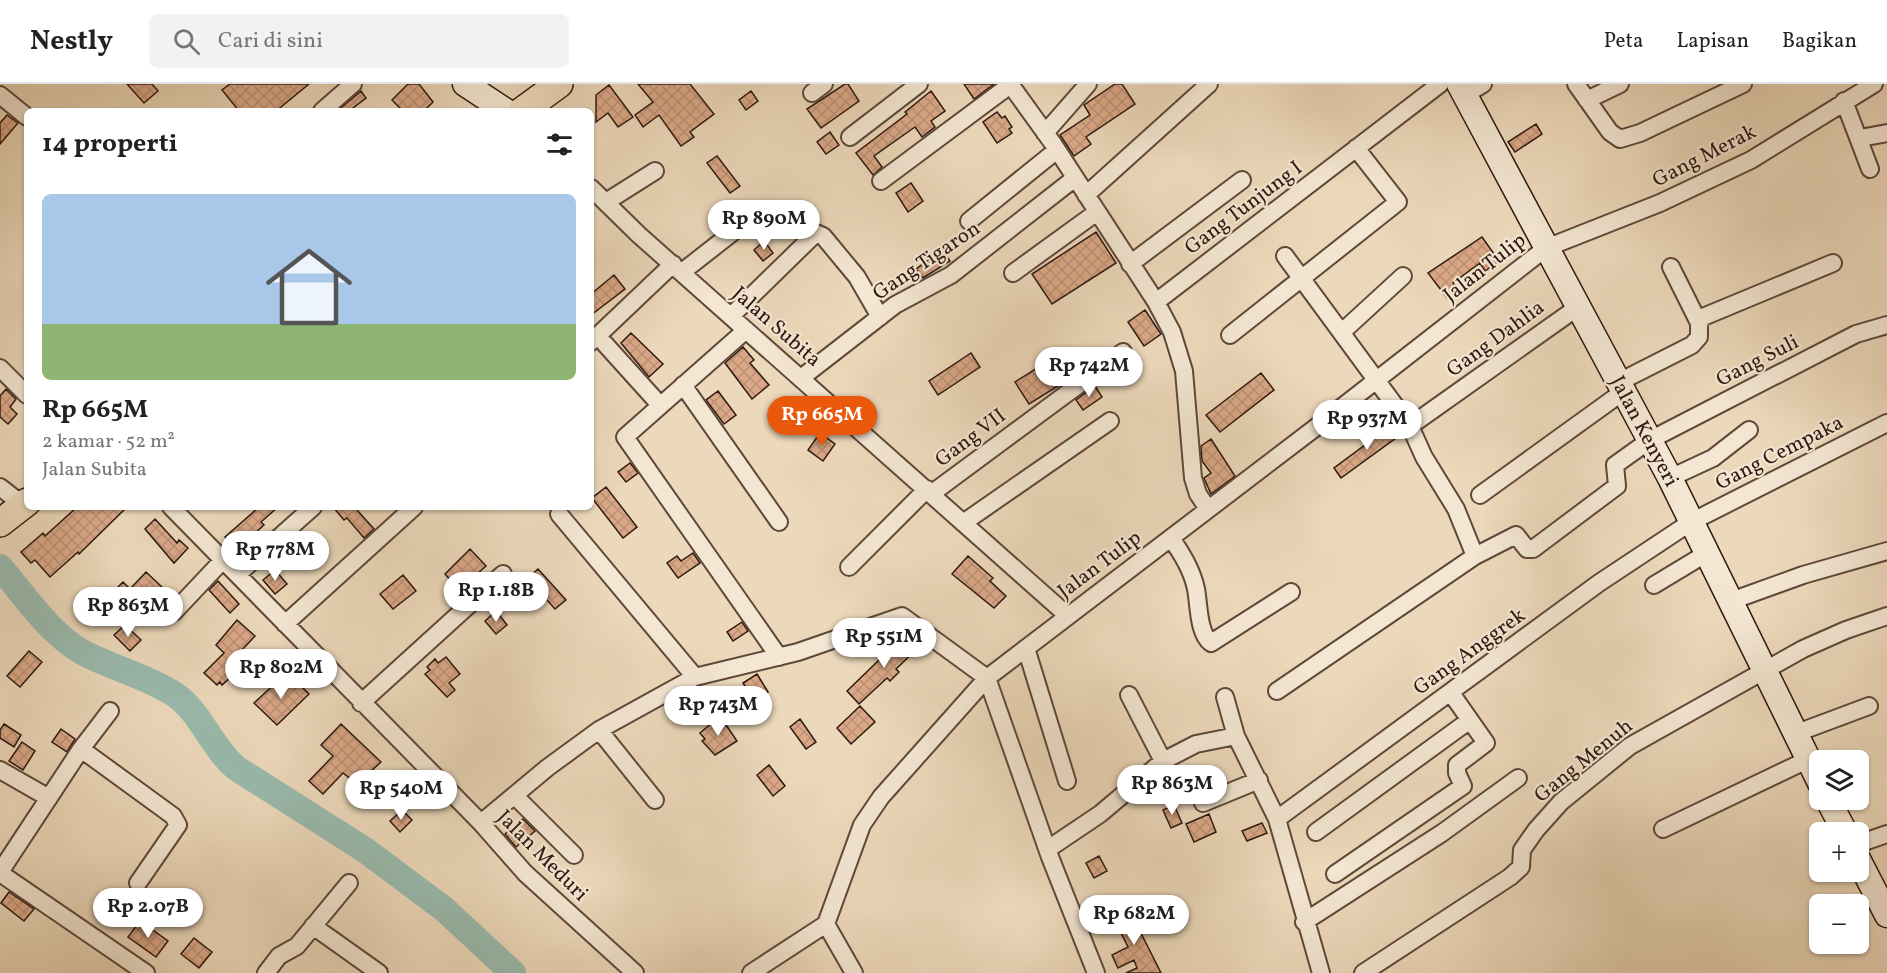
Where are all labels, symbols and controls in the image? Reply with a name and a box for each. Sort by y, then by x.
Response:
search box [149,14,569,68]
text: Nestly [30,22,113,61]
icon: search [170,25,203,58]
text: Cari di sini [218,26,323,57]
text: Peta [1604,27,1643,56]
text: Lapisan [1676,27,1749,56]
text: Bagikan [1782,27,1857,56]
street label: Gang Merak [1648,118,1762,195]
text: 14 properti [42,126,178,162]
icon: filters [543,128,576,161]
street label: Gang Tunjung I [1179,154,1309,262]
pin: Rp 890M [709,200,819,251]
text: Rp 890M [722,205,806,233]
street label: Gang Tigaron [867,215,986,308]
street label: Jalan Tulip [1437,227,1532,310]
icon: home [255,233,363,341]
street label: Jalan Subita [725,280,827,374]
street label: Gang Dahlia [1441,294,1551,385]
street label: Gang Suli [1711,328,1804,395]
pin: Rp 742M [1034,347,1144,398]
text: Rp 742M [1049,352,1129,380]
street label: Jalan Kenyeri [1602,371,1685,492]
text: Rp 665M [42,392,148,428]
pin: Rp 665M [767,396,877,447]
pin: Rp 937M [1312,400,1422,451]
text: Rp 665M [781,401,863,429]
street label: Gang VII [929,402,1012,474]
text: Rp 937M [1327,405,1407,433]
street label: Gang Cempaka [1711,409,1849,498]
text: 2 kamar · 52 m² [42,428,175,456]
text: Jalan Subita [42,456,147,484]
street label: Jalan Tulip [1052,524,1148,606]
pin: Rp 778M [220,531,330,582]
text: Rp 778M [235,536,315,564]
pin: Rp 1.18B [434,572,558,623]
text: Rp 1.18B [458,577,534,605]
pin: Rp 863M [73,587,183,638]
text: Rp 863M [87,592,169,620]
street label: Gang Anggrek [1408,601,1532,703]
pin: Rp 551M [829,618,939,669]
text: Rp 551M [845,623,923,651]
pin: Rp 802M [226,649,336,700]
text: Rp 802M [239,654,323,682]
pin: Rp 743M [663,686,773,737]
text: Rp 743M [678,691,758,719]
street label: Gang Menuh [1528,712,1639,810]
map controls [1809,750,1869,954]
button: layers [1809,750,1869,810]
pin: Rp 863M [1117,765,1227,816]
pin: Rp 540M [346,770,456,821]
text: Rp 863M [1131,770,1213,798]
text: Rp 540M [359,775,443,803]
street label: Jalan Meduri [490,804,594,908]
button: + [1809,822,1869,882]
pin: Rp 2.07B [86,888,210,939]
text: Rp 2.07B [107,893,189,921]
button: − [1809,894,1869,954]
pin: Rp 682M [1079,895,1189,946]
text: Rp 682M [1093,900,1175,928]

